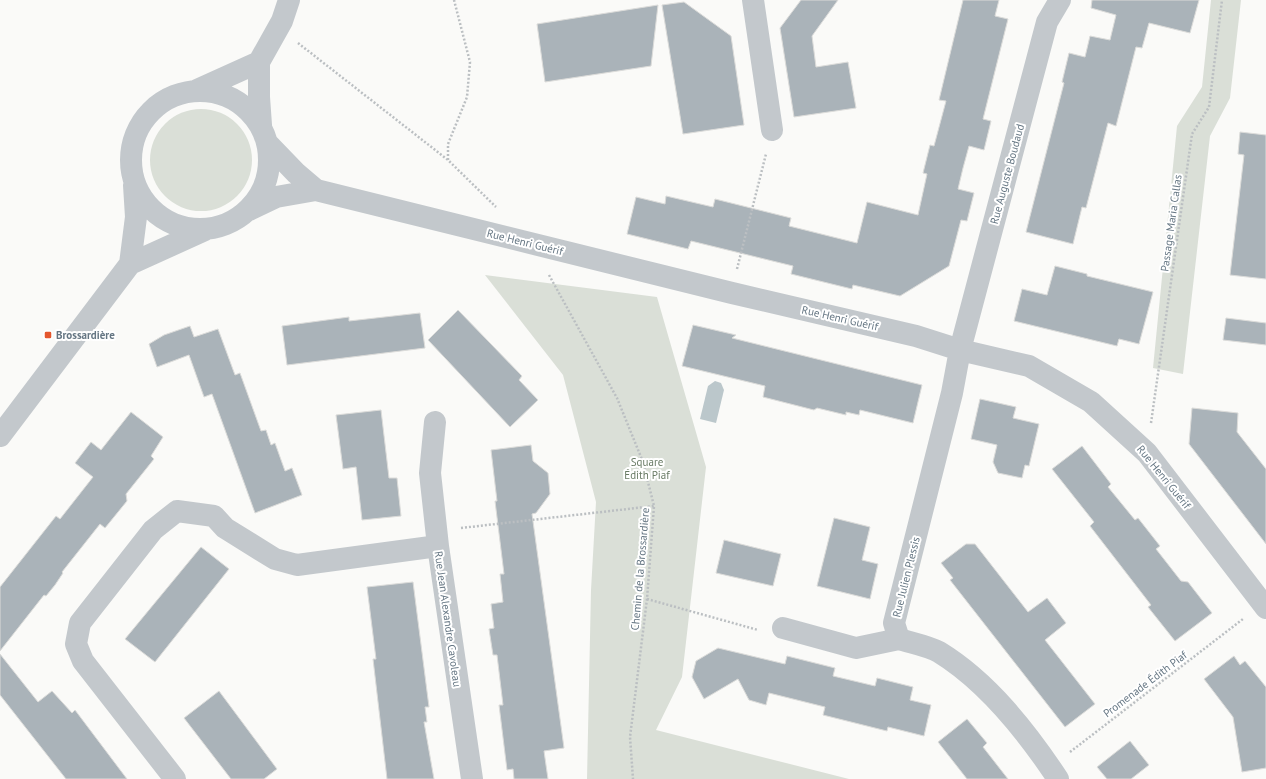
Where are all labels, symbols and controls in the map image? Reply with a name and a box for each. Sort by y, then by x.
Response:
street label: Rue Auguste Boudaud [987,122,1027,226]
street label: Passage Maria Callas [1157,173,1185,272]
street label: Rue Henri Guérif [485,226,565,258]
street label: Rue Henri Guérif [800,302,880,334]
place label: Brossardière [56,328,115,342]
marker: Brossardière [43,330,53,340]
street label: Rue Henri Guérif [1134,442,1194,512]
park label: Square Édith Piaf [624,455,670,482]
street label: Chemin de la Brossardière [628,507,652,631]
street label: Rue Julien Plessis [889,535,923,619]
street label: Rue Jean Alexandre Cavoleau [432,550,464,688]
street label: Promenade Édith Piaf [1100,648,1190,720]

